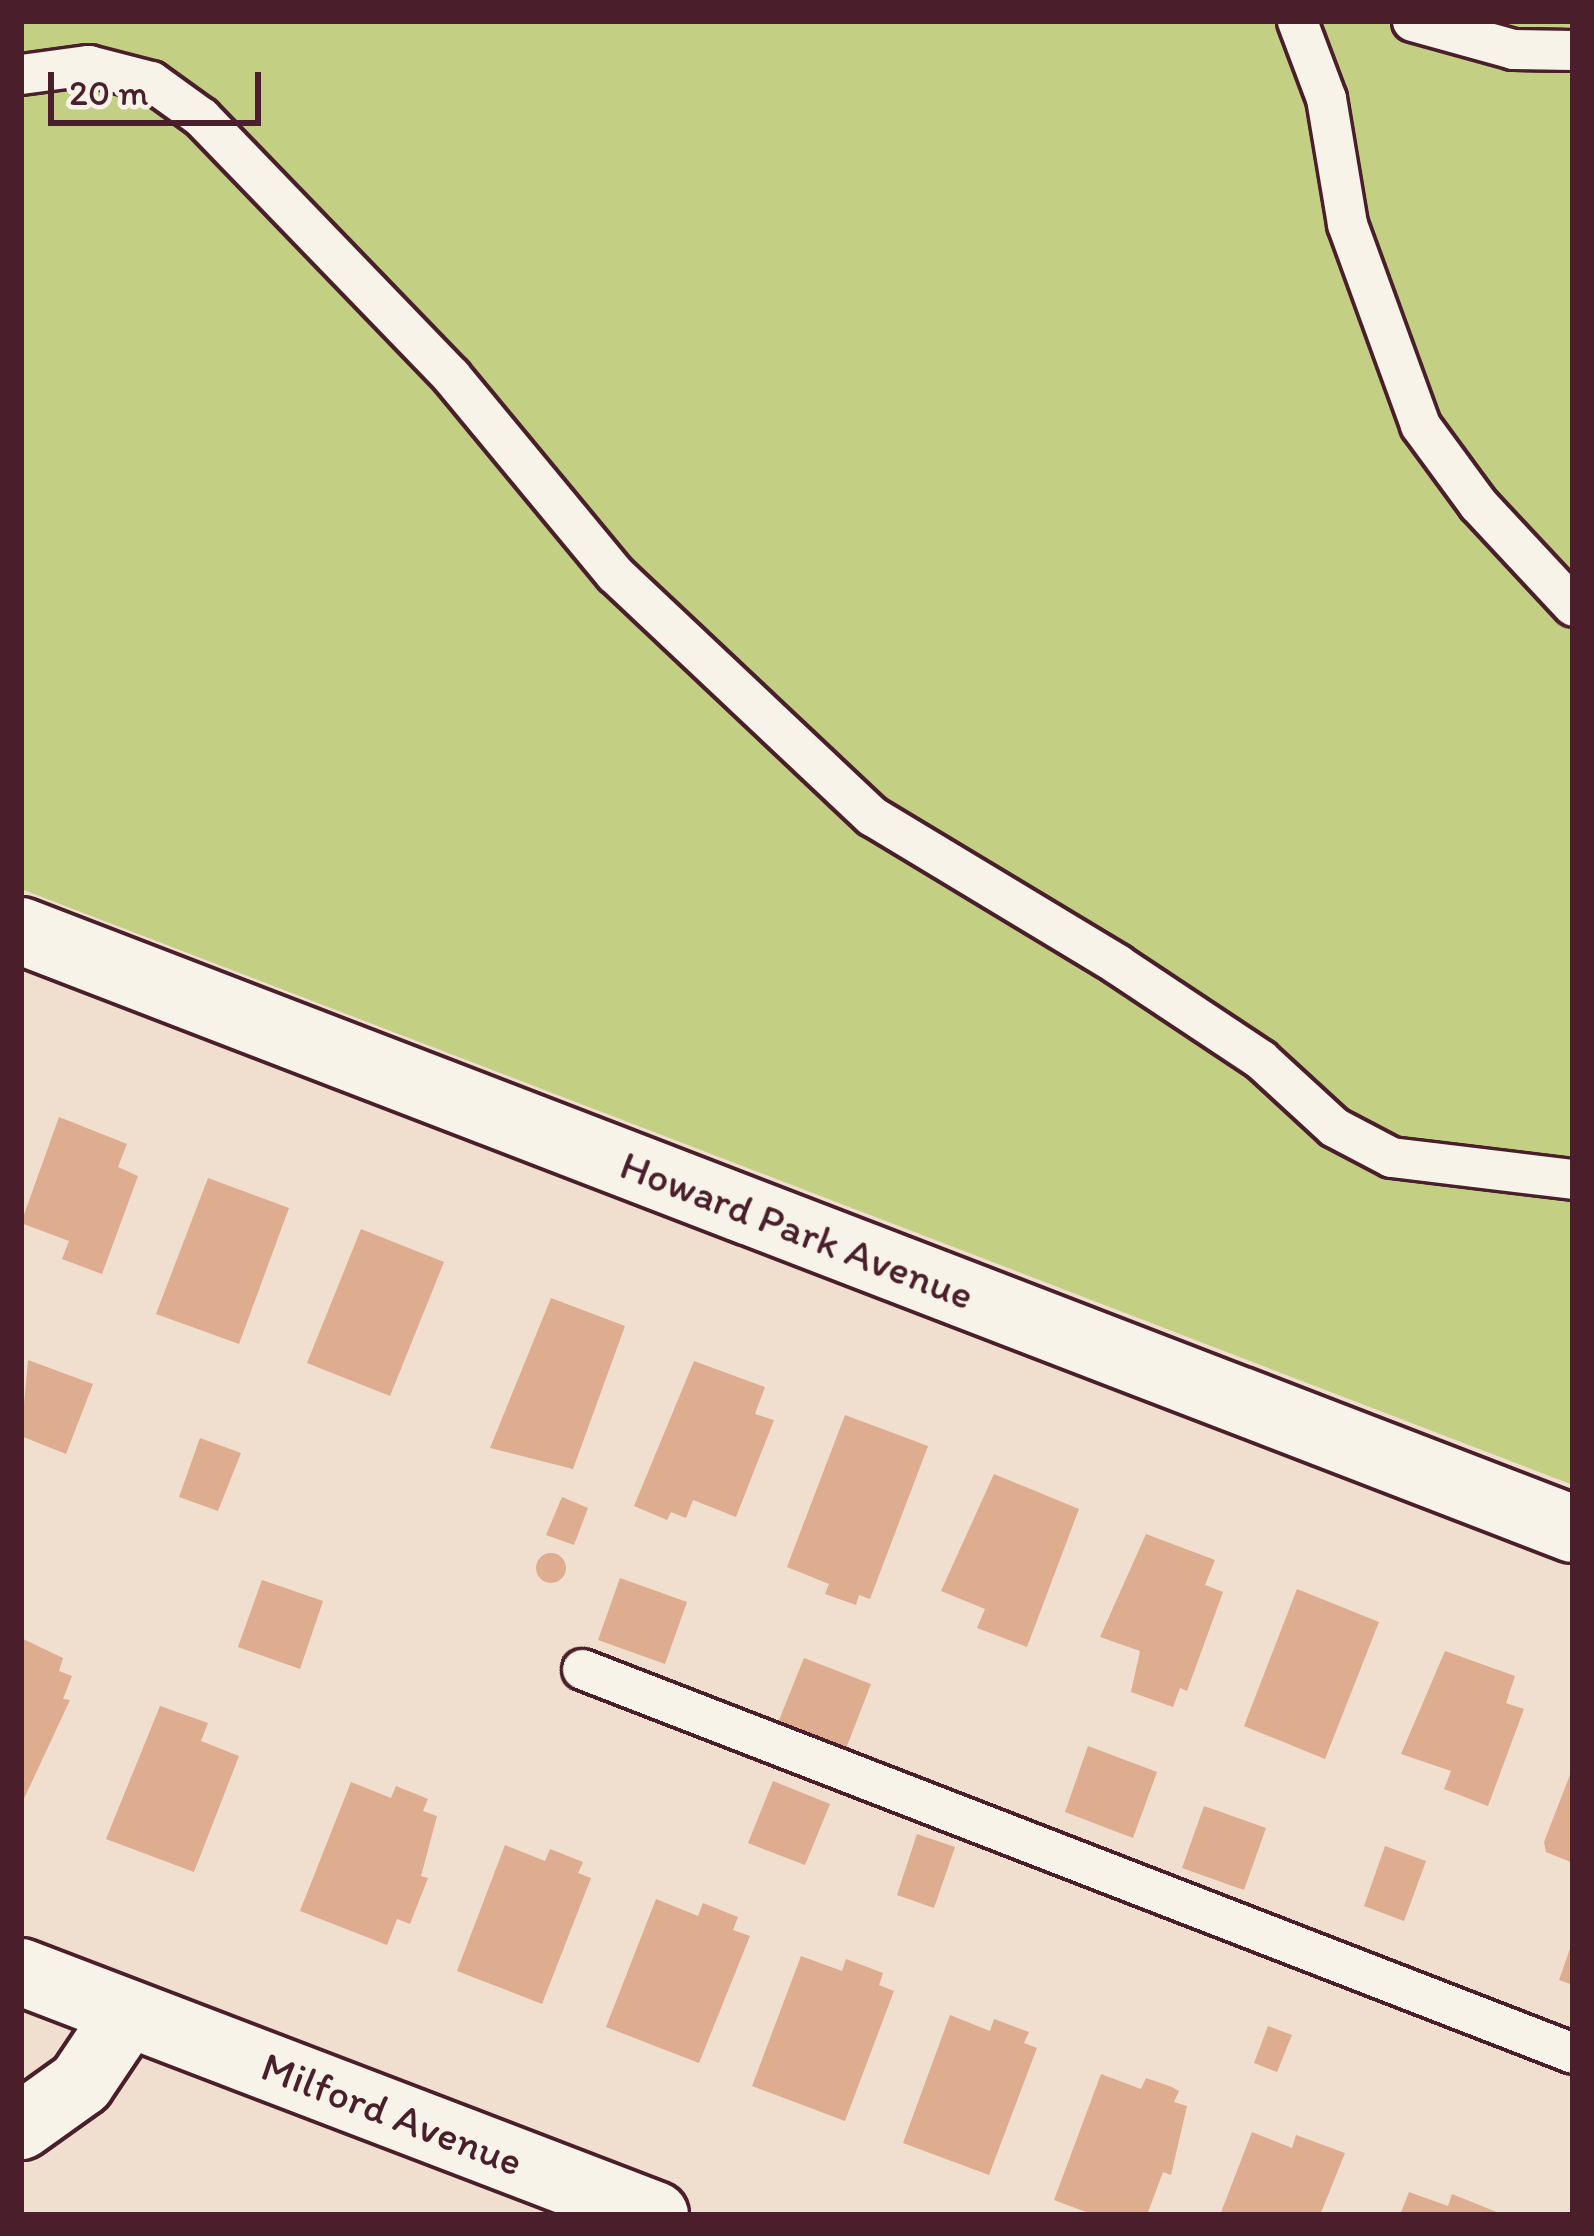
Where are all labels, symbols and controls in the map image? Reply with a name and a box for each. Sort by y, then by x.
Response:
scale bar [54,48,267,122]
text: 20 m [69,71,149,114]
street label: Howard Park Avenue [615,1140,979,1320]
street label: Milford Avenue [255,2041,529,2187]

